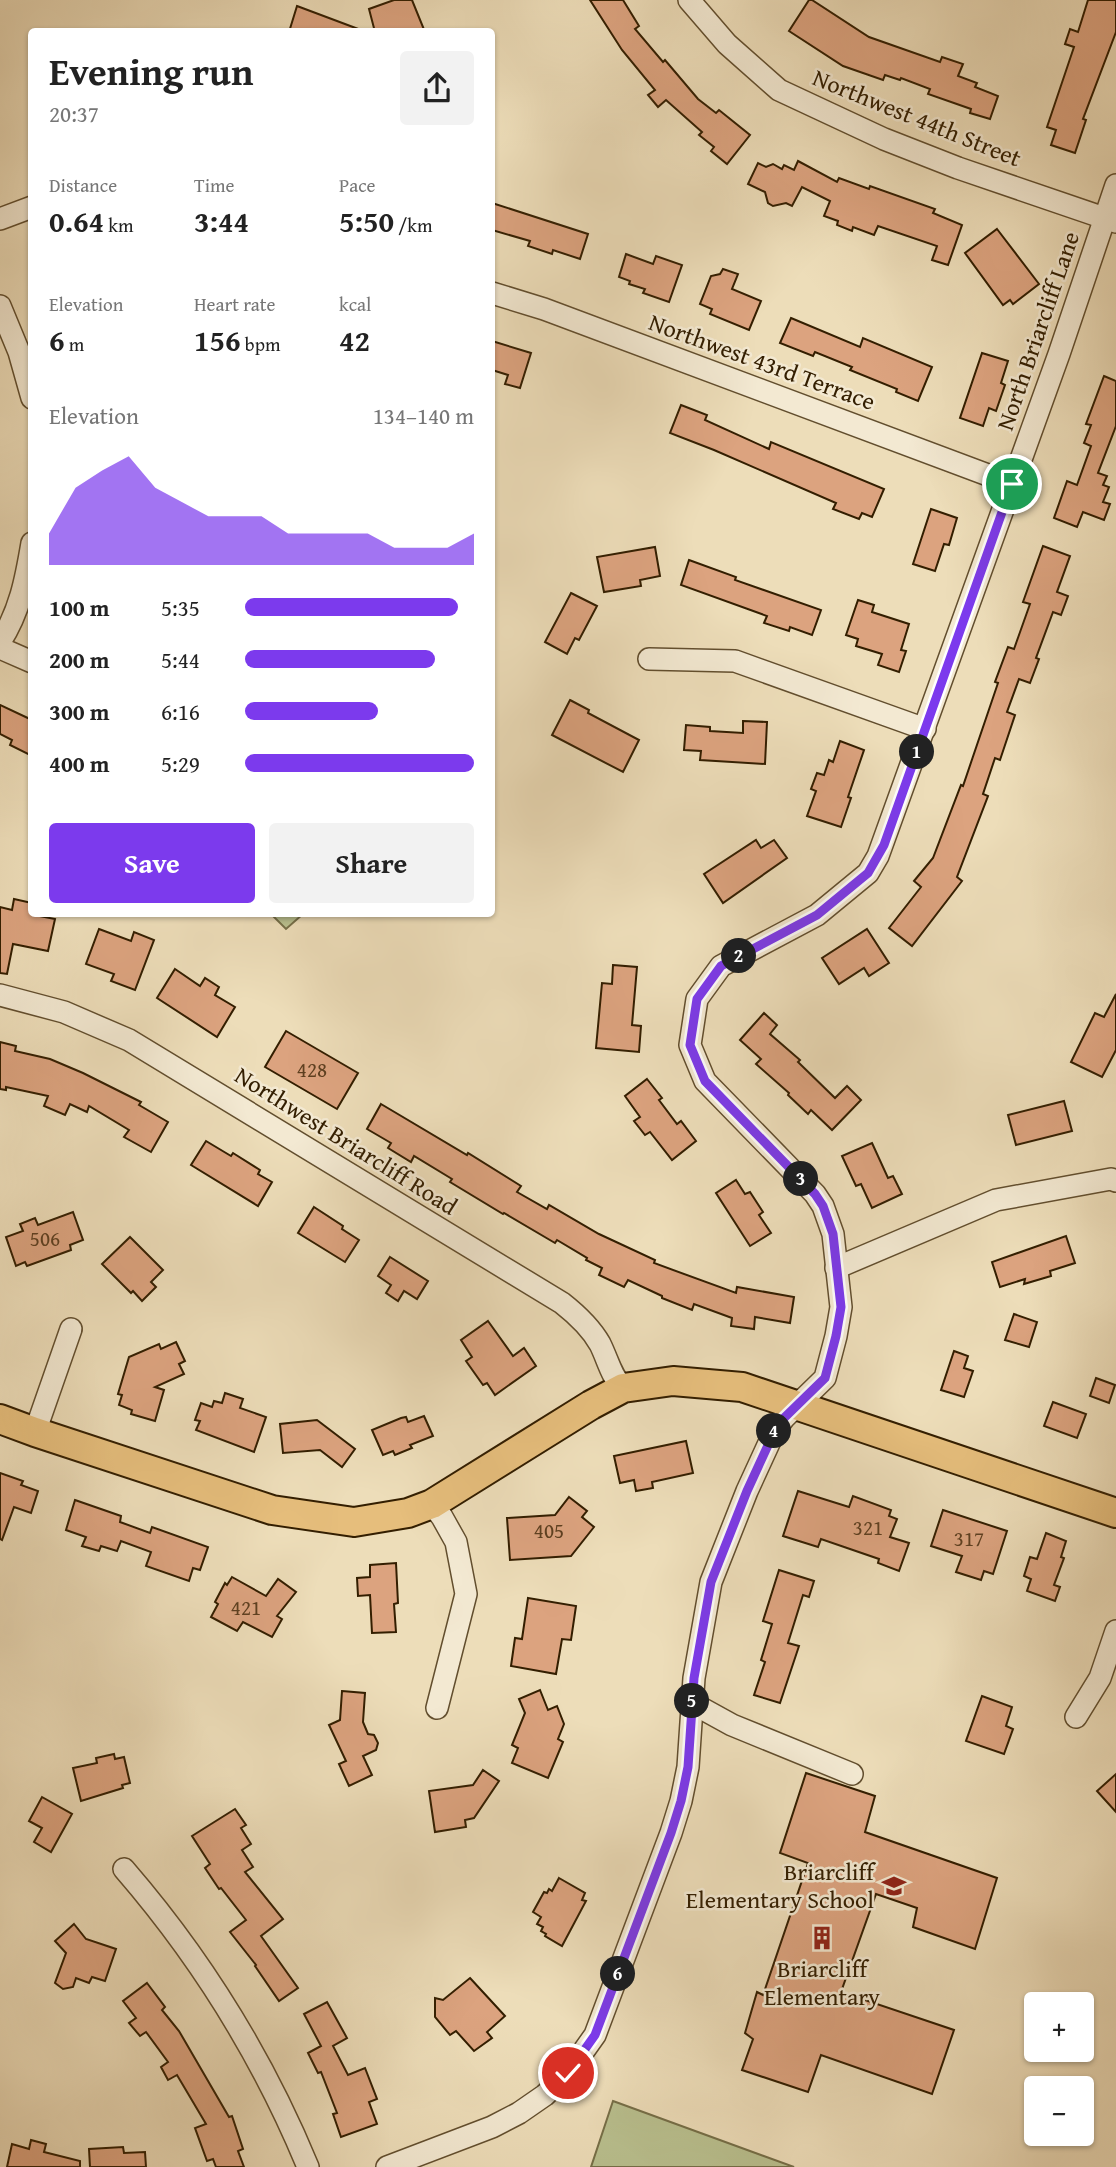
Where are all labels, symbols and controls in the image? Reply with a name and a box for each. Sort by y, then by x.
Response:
text: Evening run [49,43,253,99]
button: share [400,51,474,125]
street label: Northwest 44th Street [808,60,1027,176]
text: 20:37 [49,97,99,130]
text: Distance [49,171,117,199]
text: Time [194,171,234,199]
text: Pace [339,171,376,199]
text: 0.64 [49,199,104,243]
text: 3:44 [194,199,249,243]
text: 5:50 [339,199,394,243]
text: km [104,211,133,239]
text: /km [394,211,432,239]
street label: North Briarcliff Lane [987,227,1088,435]
text: Elevation [49,290,123,318]
text: Heart rate [194,290,275,318]
text: kcal [339,290,371,318]
street label: Northwest 43rd Terrace [644,304,880,419]
text: 6 [49,318,65,362]
text: 156 [194,318,241,362]
text: 42 [339,318,370,362]
text: m [65,330,84,358]
text: bpm [241,330,280,358]
text: Elevation [49,399,139,432]
text: 134–140 m [373,399,474,432]
pin [982,454,1042,514]
icon: arrive [993,465,1031,503]
text: 100 m [49,591,110,624]
text: 5:35 [161,591,200,624]
text: 200 m [49,643,110,676]
text: 5:44 [161,643,200,676]
text: 300 m [49,695,110,728]
text: 6:16 [161,695,200,728]
pin: 1 [900,734,934,770]
text: 1 [912,737,921,765]
text: 400 m [49,747,110,780]
text: 5:29 [161,747,200,780]
button: Save [49,823,255,903]
button: Share [269,823,474,903]
pin: 2 [722,939,756,974]
text: 2 [734,941,743,969]
house number: 428 [297,1054,327,1085]
street label: Northwest Briarcliff Road [228,1058,465,1224]
pin: 3 [784,1162,818,1196]
text: 3 [796,1164,805,1192]
house number: 506 [30,1223,60,1254]
pin: 4 [756,1414,792,1448]
text: 4 [769,1416,778,1444]
house number: 321 [853,1512,883,1543]
house number: 405 [534,1515,564,1546]
house number: 317 [954,1523,984,1554]
house number: 421 [231,1592,261,1623]
pin: 5 [674,1684,710,1718]
text: 5 [687,1686,696,1714]
place label: Briarcliff Elementary School [686,1854,877,1917]
school or university icon: Briarcliff Elementary School [880,1872,908,1900]
building icon: Briarcliff Elementary [808,1924,836,1952]
place label: Briarcliff Elementary [764,1951,880,2014]
pin: 6 [600,1956,636,1992]
text: 6 [613,1959,622,1987]
map controls [1024,1992,1094,2146]
button: + [1024,1992,1094,2062]
pin [538,2043,598,2103]
icon: check [549,2054,587,2092]
button: − [1024,2076,1094,2146]

